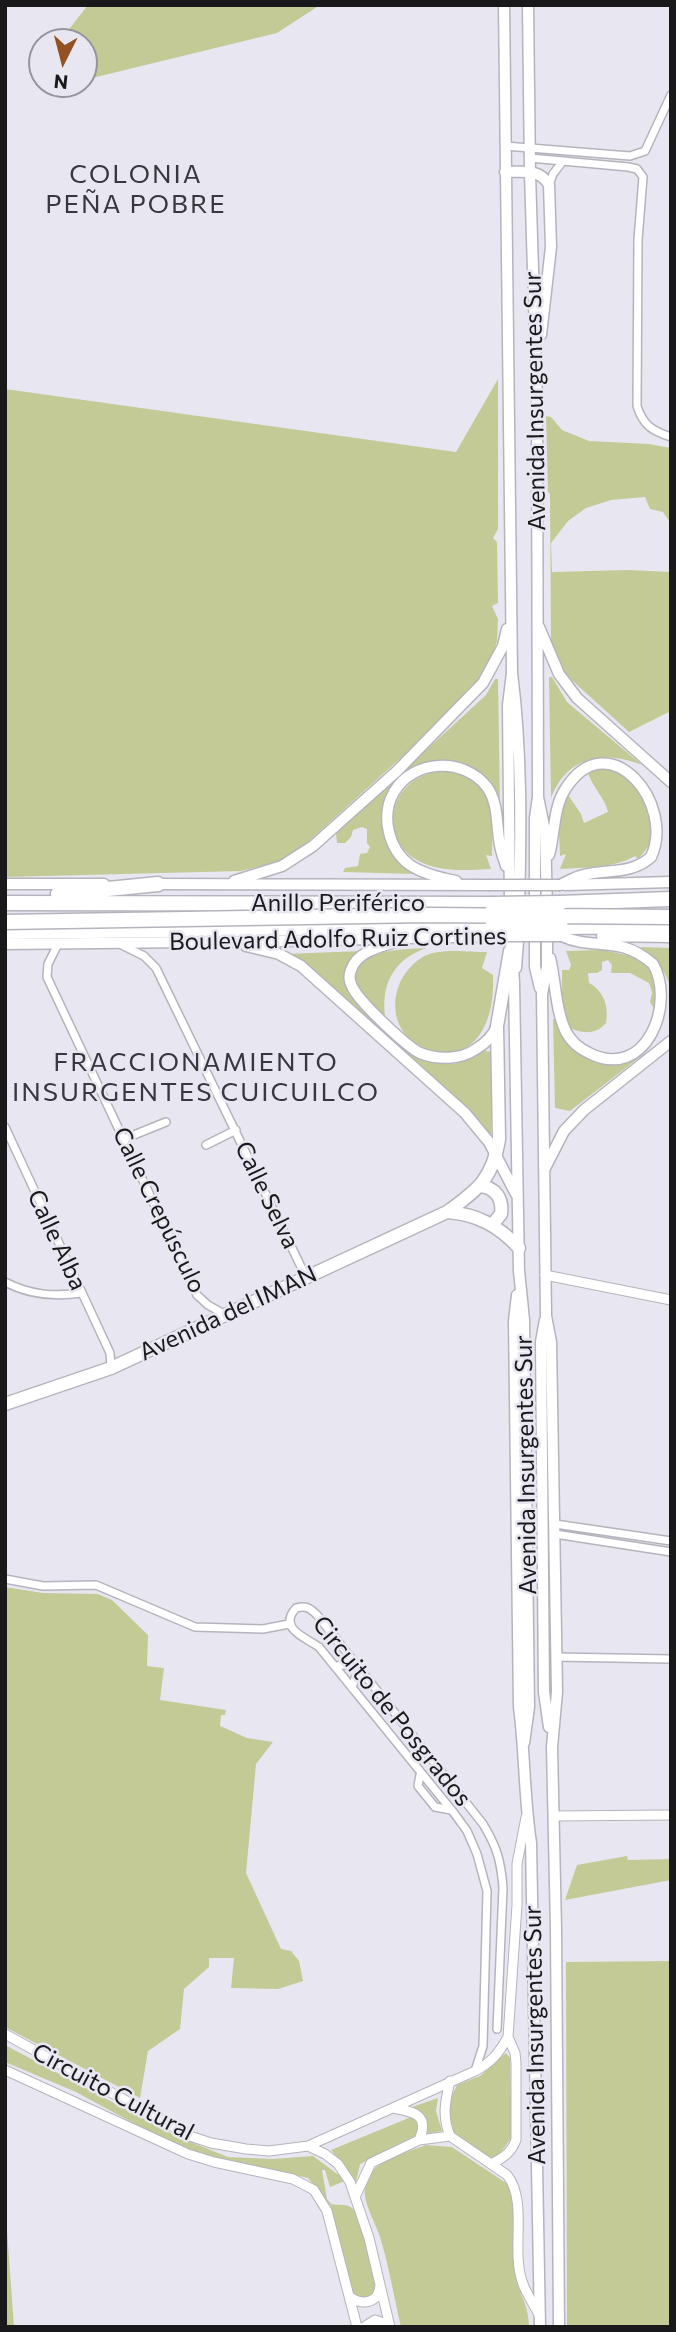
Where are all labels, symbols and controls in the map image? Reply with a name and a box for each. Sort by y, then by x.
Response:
north arrow [28,28,98,98]
text: N [53,70,69,95]
district label: COLONIA PEÑA POBRE [47,158,225,220]
street label: Avenida Insurgentes Sur [518,271,552,531]
street label: Anillo Periférico [251,889,425,917]
street label: Boulevard Adolfo Ruiz Cortines [169,922,507,956]
district label: FRACCIONAMIENTO INSURGENTES CUICUILCO [15,1046,377,1108]
street label: Calle Crepúsculo [106,1122,212,1298]
street label: Calle Selva [229,1137,305,1253]
street label: Calle Alba [21,1185,93,1295]
street label: Avenida del IMAN [135,1259,321,1367]
street label: Avenida Insurgentes Sur [509,1335,543,1595]
street label: Circuito de Posgrados [306,1610,478,1812]
street label: Avenida Insurgentes Sur [518,1905,552,2165]
street label: Circuito Cultural [27,2037,199,2147]

